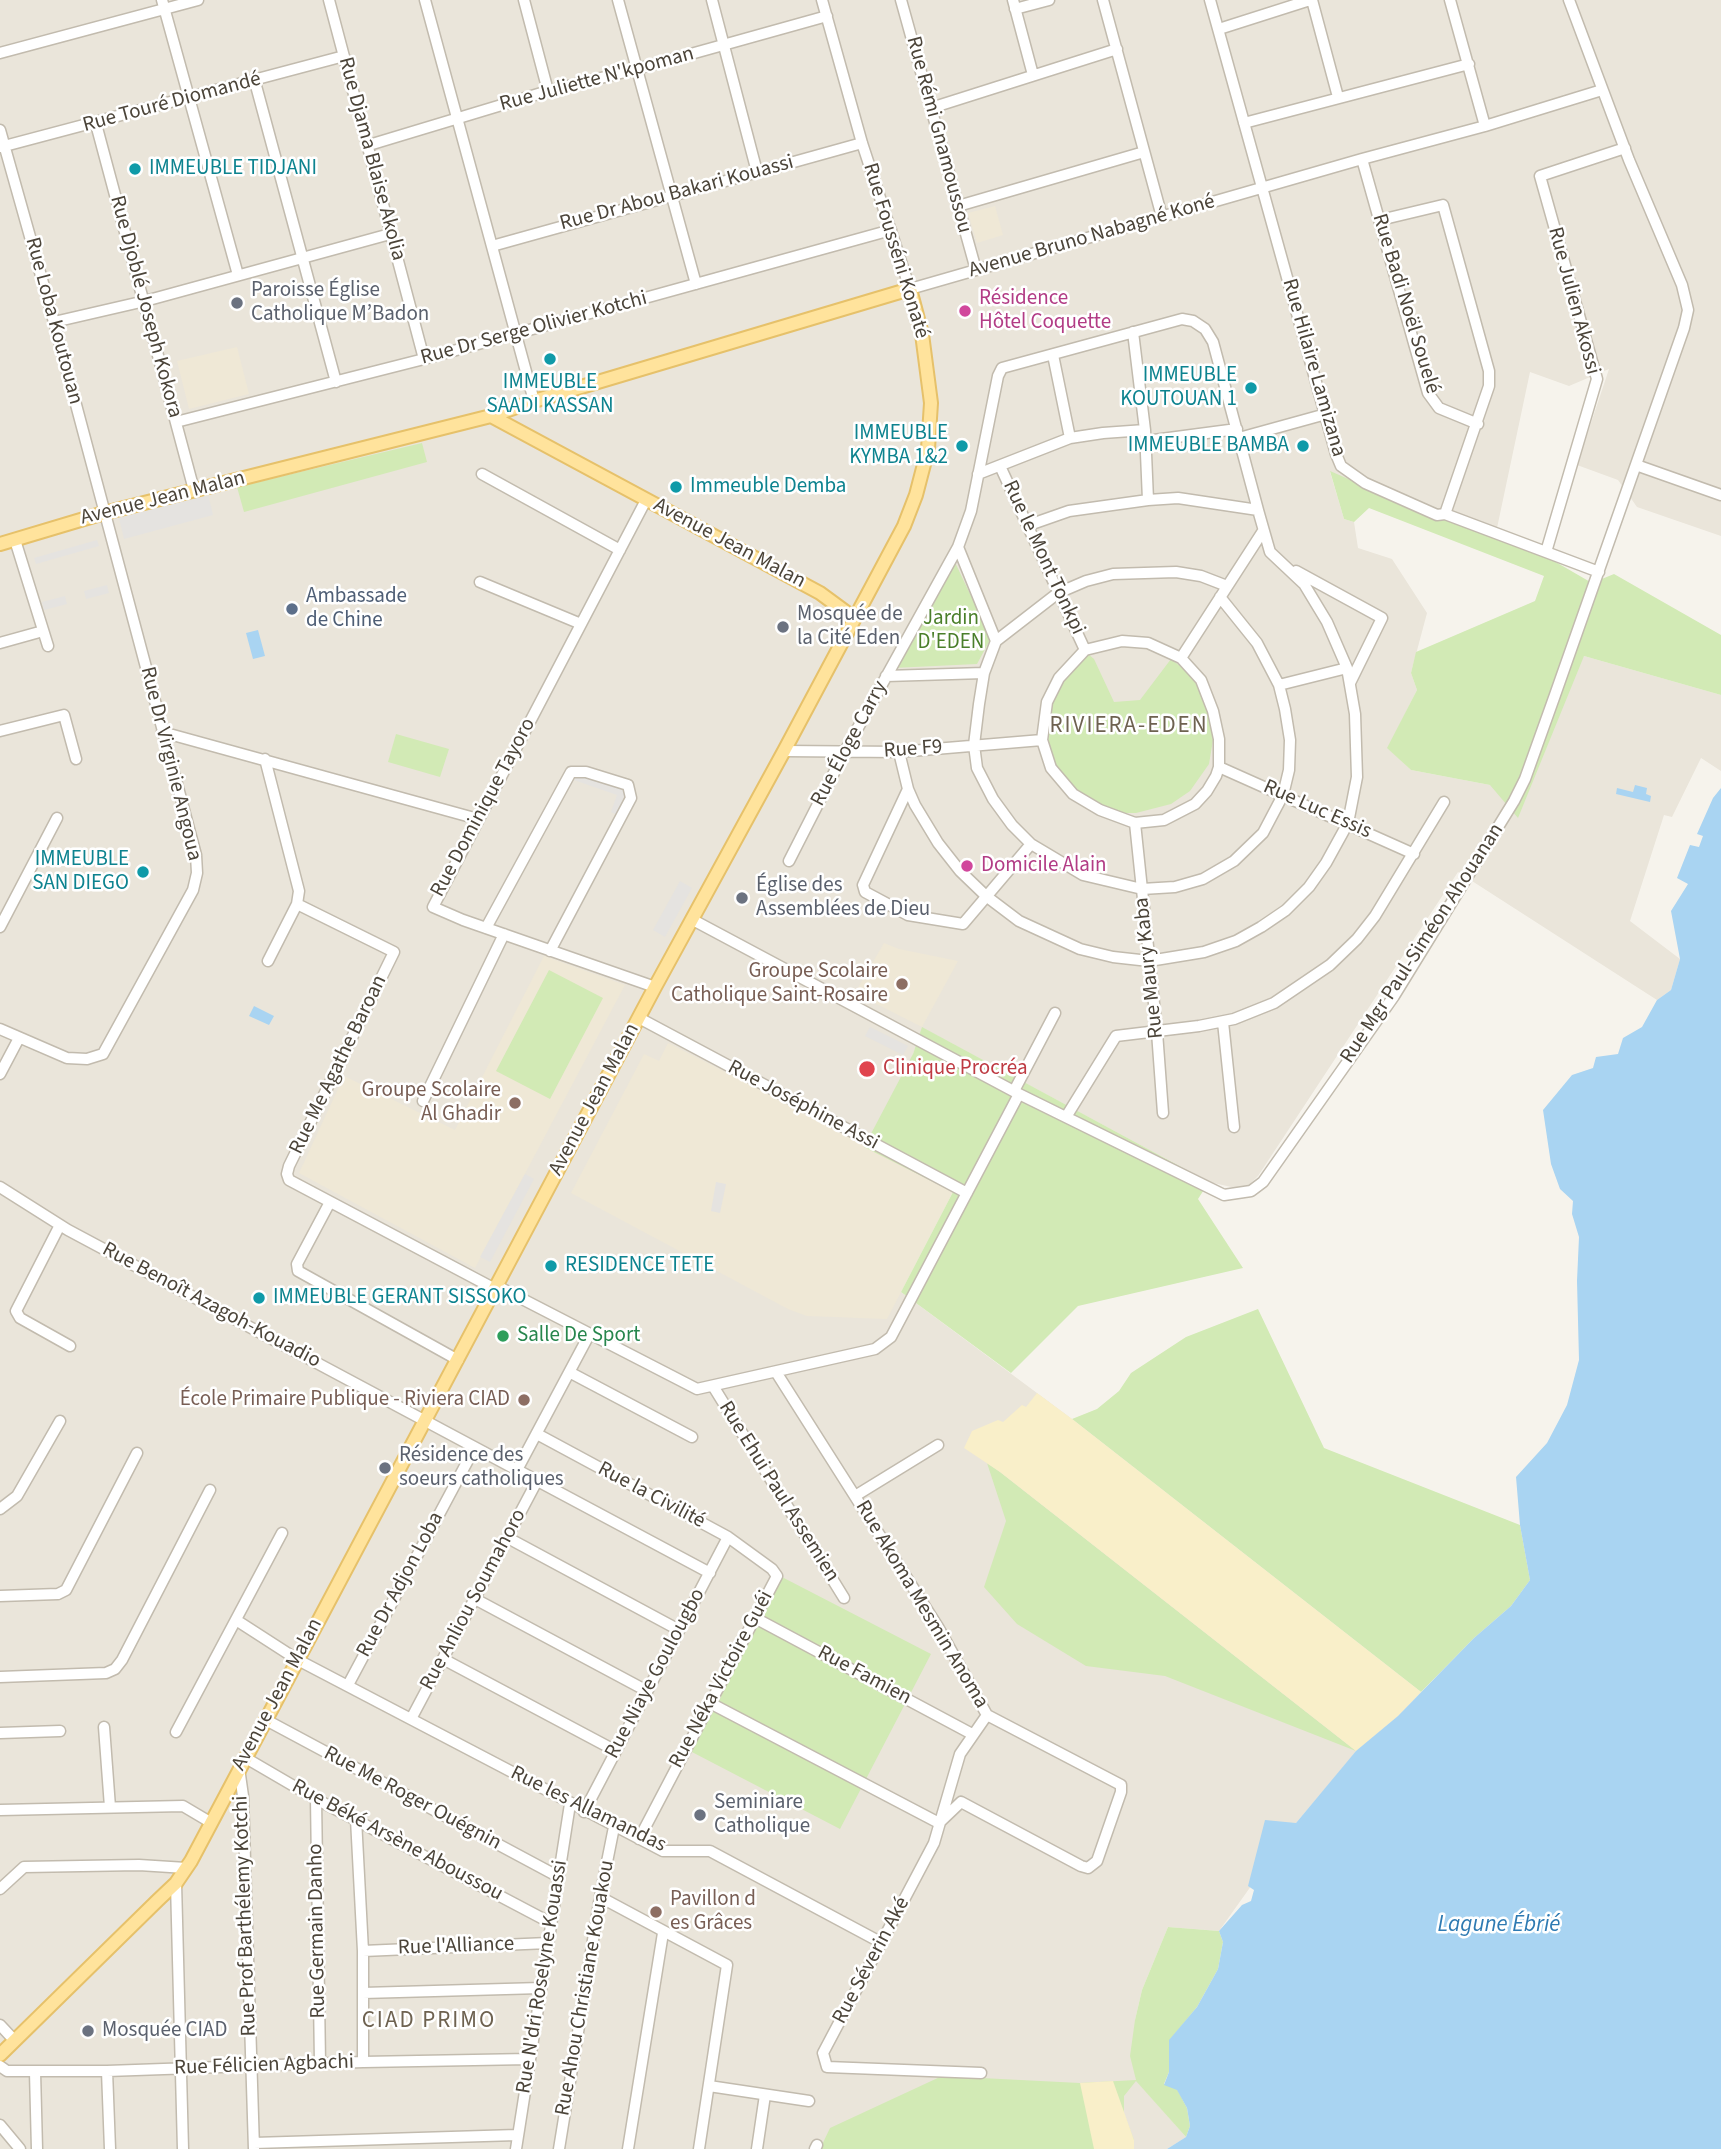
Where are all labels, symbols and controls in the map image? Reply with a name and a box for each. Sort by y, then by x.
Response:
street label: Rue Rémi Gnamoussou [900,34,976,236]
street label: Rue Juliette N'kpoman [497,42,697,118]
street label: Rue Djama Blaise Akolia [332,54,410,264]
street label: Rue Touré Diomandé [80,67,264,139]
street label: Rue Dr Abou Bakari Kouassi [557,151,797,237]
place label: IMMEUBLE TIDJANI [149,156,317,182]
street label: Rue Fousséni Konaté [856,160,934,342]
marker: IMMEUBLE TIDJANI [127,161,143,177]
street label: Avenue Bruno Nabagné Koné [966,190,1218,284]
street label: Rue Djoblé Joseph Kokora [103,193,187,421]
street label: Rue Badi Noël Souelé [1366,211,1444,397]
street label: Rue Julien Akossi [1541,225,1605,377]
street label: Rue Loba Koutouan [19,235,87,407]
street label: Rue Hilaire Lamizana [1276,276,1350,460]
place label: Paroisse Église Catholique M’Badon [251,278,429,328]
place label: Résidence Hôtel Coquette [979,286,1111,336]
street label: Rue Dr Serge Olivier Kotchi [418,287,650,371]
marker: Paroisse Église Catholique M’Badon [229,295,245,311]
marker: Résidence Hôtel Coquette [957,303,973,319]
marker: IMMEUBLE SAADI KASSAN [542,351,558,367]
place label: IMMEUBLE KOUTOUAN 1 [1120,363,1237,413]
place label: IMMEUBLE SAADI KASSAN [486,370,614,420]
marker: IMMEUBLE KOUTOUAN 1 [1243,380,1259,396]
place label: IMMEUBLE KYMBA 1&2 [849,421,948,471]
place label: IMMEUBLE BAMBA [1128,433,1289,459]
marker: IMMEUBLE KYMBA 1&2 [954,438,970,454]
marker: IMMEUBLE BAMBA [1295,438,1311,454]
street label: Avenue Jean Malan [78,466,248,532]
place label: Immeuble Demba [690,474,846,500]
street label: Rue le Mont Tonkpi [996,477,1090,639]
marker: Immeuble Demba [668,479,684,495]
street label: Avenue Jean Malan [649,493,809,595]
place label: Ambassade de Chine [306,584,407,634]
marker: Ambassade de Chine [284,601,300,617]
place label: Mosquée de la Cité Eden [797,602,903,652]
park label: Jardin D'EDEN [918,606,984,656]
marker: Mosquée de la Cité Eden [775,619,791,635]
street label: Rue Dr Virginie Angoua [134,664,206,864]
street label: Rue Éloge Carry [806,677,894,811]
district label: RIVIERA-EDEN [1051,713,1207,741]
street label: Rue Dominique Tayoro [426,714,542,902]
street label: Rue F9 [883,735,943,765]
street label: Rue Luc Essis [1259,775,1375,845]
street label: Rue Mgr Paul-Siméon Ahouanan [1336,819,1510,1069]
place label: IMMEUBLE SAN DIEGO [32,847,129,897]
place label: Domicile Alain [981,853,1107,879]
marker: Domicile Alain [959,858,975,874]
marker: IMMEUBLE SAN DIEGO [135,864,151,880]
place label: Église des Assemblées de Dieu [756,873,930,923]
marker: Église des Assemblées de Dieu [734,890,750,906]
street label: Rue Maury Kaba [1130,896,1170,1040]
place label: Groupe Scolaire Catholique Saint-Rosaire [671,959,888,1009]
street label: Rue Me Agathe Baroan [285,971,393,1159]
marker: Groupe Scolaire Catholique Saint-Rosaire [894,976,910,992]
street label: Avenue Jean Malan [544,1020,646,1180]
street label: Rue Joséphine Assi [723,1056,883,1156]
place label: Clinique Procréa [883,1056,1028,1082]
marker: Clinique Procréa [857,1059,877,1079]
place label: Groupe Scolaire Al Ghadir [362,1078,501,1128]
marker: Groupe Scolaire Al Ghadir [507,1095,523,1111]
street label: Rue Benoît Azagoh-Kouadio [97,1238,325,1374]
place label: RESIDENCE TETE [565,1253,714,1279]
marker: RESIDENCE TETE [543,1258,559,1274]
place label: IMMEUBLE GERANT SISSOKO [273,1285,526,1311]
marker: IMMEUBLE GERANT SISSOKO [251,1290,267,1306]
place label: Salle De Sport [517,1323,640,1349]
marker: Salle De Sport [495,1328,511,1344]
place label: École Primaire Publique - Riviera CIAD [180,1387,510,1413]
marker: École Primaire Publique - Riviera CIAD [516,1392,532,1408]
street label: Rue Ehui Paul Assemien [712,1397,844,1587]
place label: Résidence des soeurs catholiques [399,1443,564,1493]
street label: Rue la Civilité [593,1457,709,1535]
marker: Résidence des soeurs catholiques [377,1460,393,1476]
street label: Rue Akoma Mesmin Anoma [849,1497,993,1713]
street label: Rue Anliou Soumahoro [416,1505,532,1695]
street label: Rue Dr Adjon Loba [352,1508,450,1662]
street label: Rue Niaye Goulougbo [600,1585,712,1763]
street label: Rue Néka Victoire Guéi [665,1587,779,1773]
street label: Avenue Jean Malan [227,1615,329,1775]
street label: Rue Famien [813,1641,915,1711]
street label: Rue Me Roger Ouégnin [319,1742,505,1856]
street label: Rue les Allamandas [506,1761,670,1859]
street label: Rue Béké Arsène Aboussou [287,1775,507,1907]
place label: Seminiare Catholique [714,1790,810,1840]
street label: Rue Prof Barthélemy Kotchi [229,1795,263,2037]
marker: Seminiare Catholique [692,1807,708,1823]
street label: Rue Germain Danho [304,1843,332,2019]
street label: Rue N'dri Roselyne Kouassi [512,1858,574,2096]
street label: Rue Ahou Christiane Kouakou [551,1858,621,2118]
place label: Pavillon d es Grâces [670,1887,756,1937]
street label: Rue Séverin Aké [828,1893,916,2029]
marker: Pavillon d es Grâces [648,1904,664,1920]
water label: Lagune Ébrié [1438,1912,1560,1940]
street label: Rue l'Alliance [397,1932,515,1962]
district label: CIAD PRIMO [363,2008,495,2036]
place label: Mosquée CIAD [102,2018,227,2044]
marker: Mosquée CIAD [80,2023,96,2039]
street label: Rue Félicien Agbachi [174,2050,354,2082]

